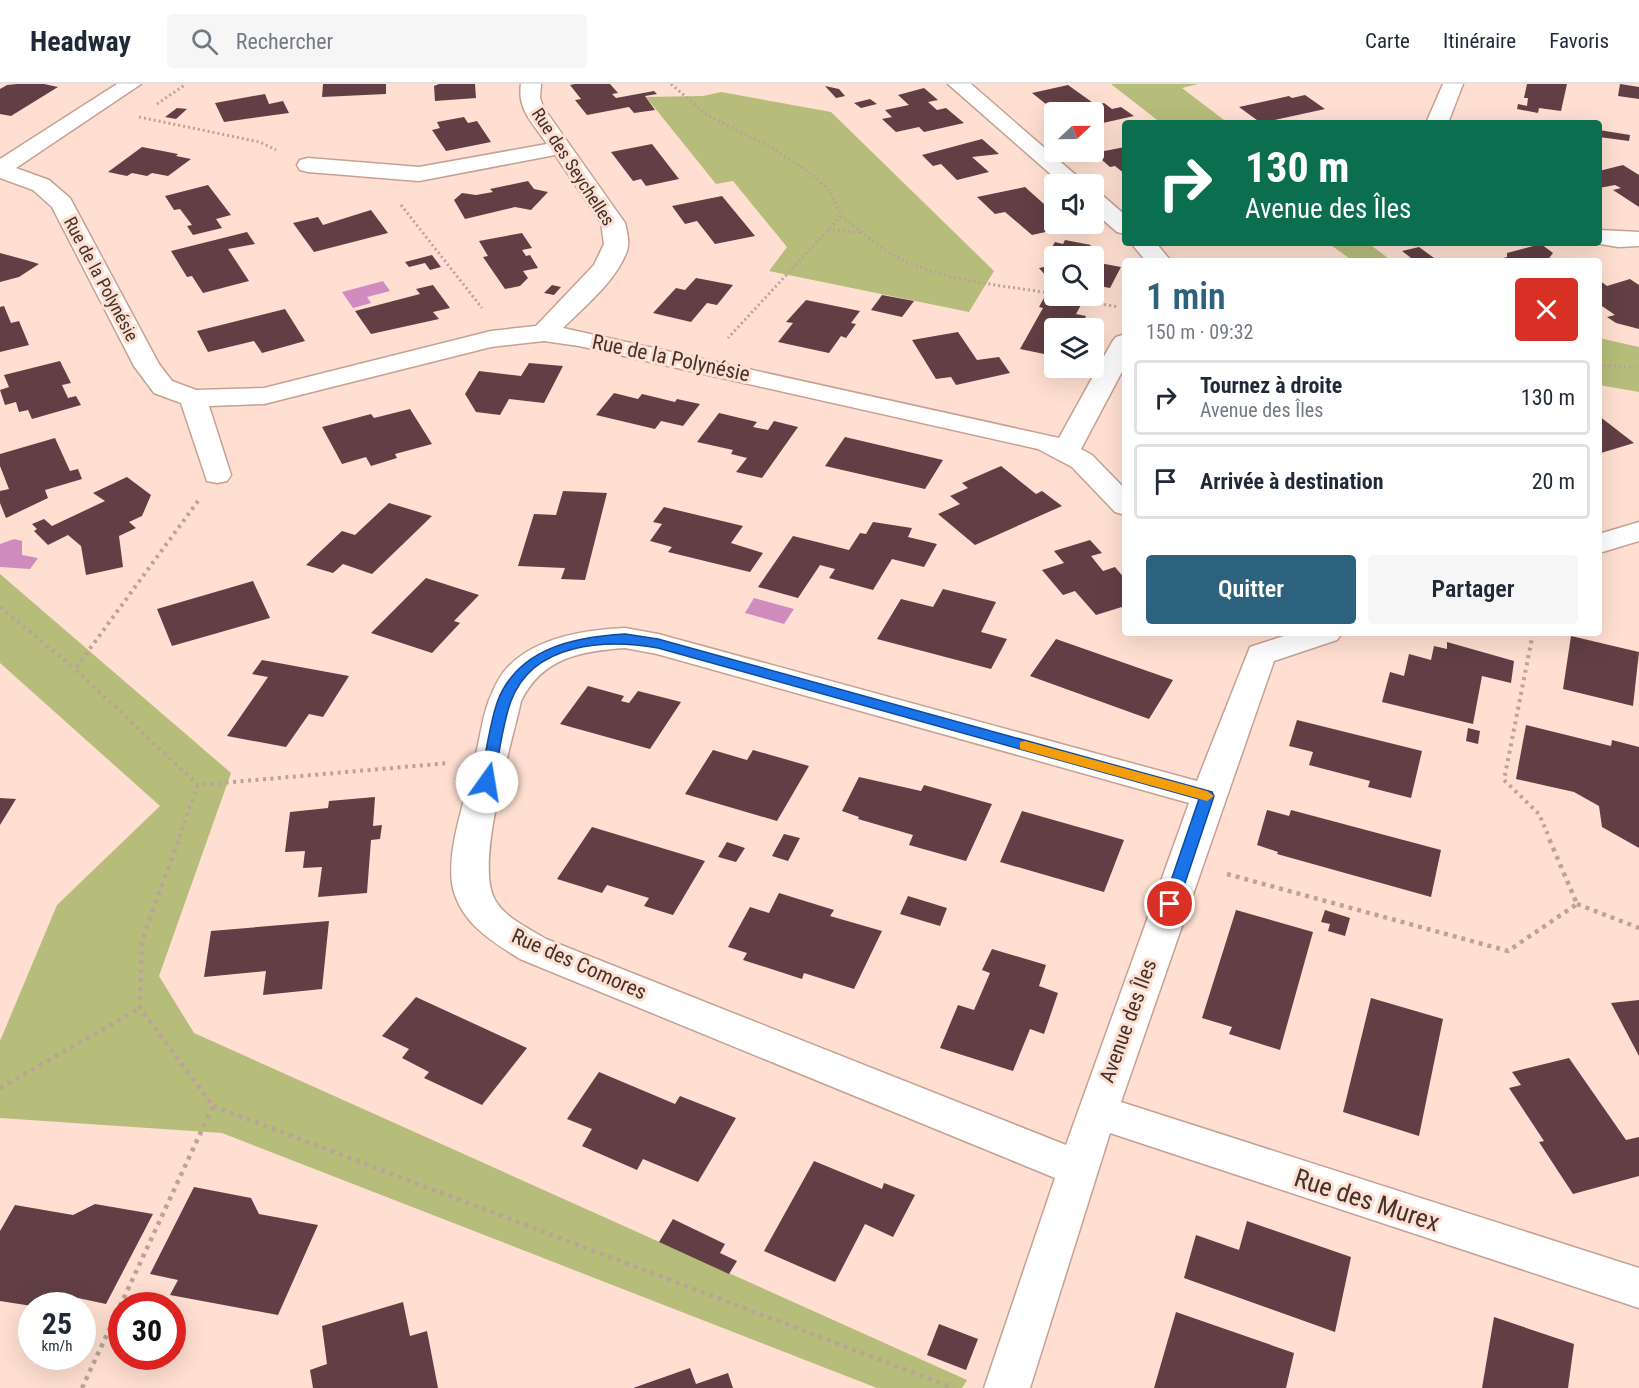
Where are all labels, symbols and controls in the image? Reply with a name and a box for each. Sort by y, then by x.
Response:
search box [167,14,587,68]
text: Headway [30,25,131,58]
icon: search [188,25,221,58]
text: Rechercher [236,29,333,54]
text: Carte [1365,29,1410,53]
text: Itinéraire [1443,29,1516,53]
text: Favoris [1549,29,1609,53]
north arrow [1044,102,1104,162]
map controls [1044,102,1104,378]
street label: Rue des Seychelles [528,104,619,229]
text: 130 m [1245,143,1350,192]
icon: right [1146,144,1224,222]
button: sound [1044,174,1104,234]
text: Avenue des Îles [1245,193,1411,225]
street label: Rue de la Polynésie [60,213,143,344]
button: search [1044,246,1104,306]
text: 1 min [1146,276,1226,318]
button: close [1515,278,1578,341]
button: layers [1044,318,1104,378]
text: 150 m · 09:32 [1146,320,1253,344]
street label: Rue de la Polynésie [590,330,752,386]
text: Tournez à droite [1200,373,1342,398]
icon: right [1149,381,1182,414]
text: 130 m [1521,385,1575,410]
text: Avenue des Îles [1200,398,1323,422]
icon: arrive [1149,465,1182,498]
text: Arrivée à destination [1200,469,1384,494]
text: 20 m [1532,469,1575,494]
button: Quitter [1146,555,1356,624]
button: Partager [1368,555,1578,624]
position arrow [455,750,519,814]
pin [1144,878,1195,929]
icon: arrive [1153,887,1186,920]
street label: Rue des Comores [508,924,650,1004]
street label: Avenue des Îles [1095,956,1161,1086]
street label: Rue des Murex [1291,1162,1443,1238]
speed limit sign: 30 [108,1292,186,1370]
text: 25 [42,1306,72,1341]
text: km/h [42,1337,72,1355]

